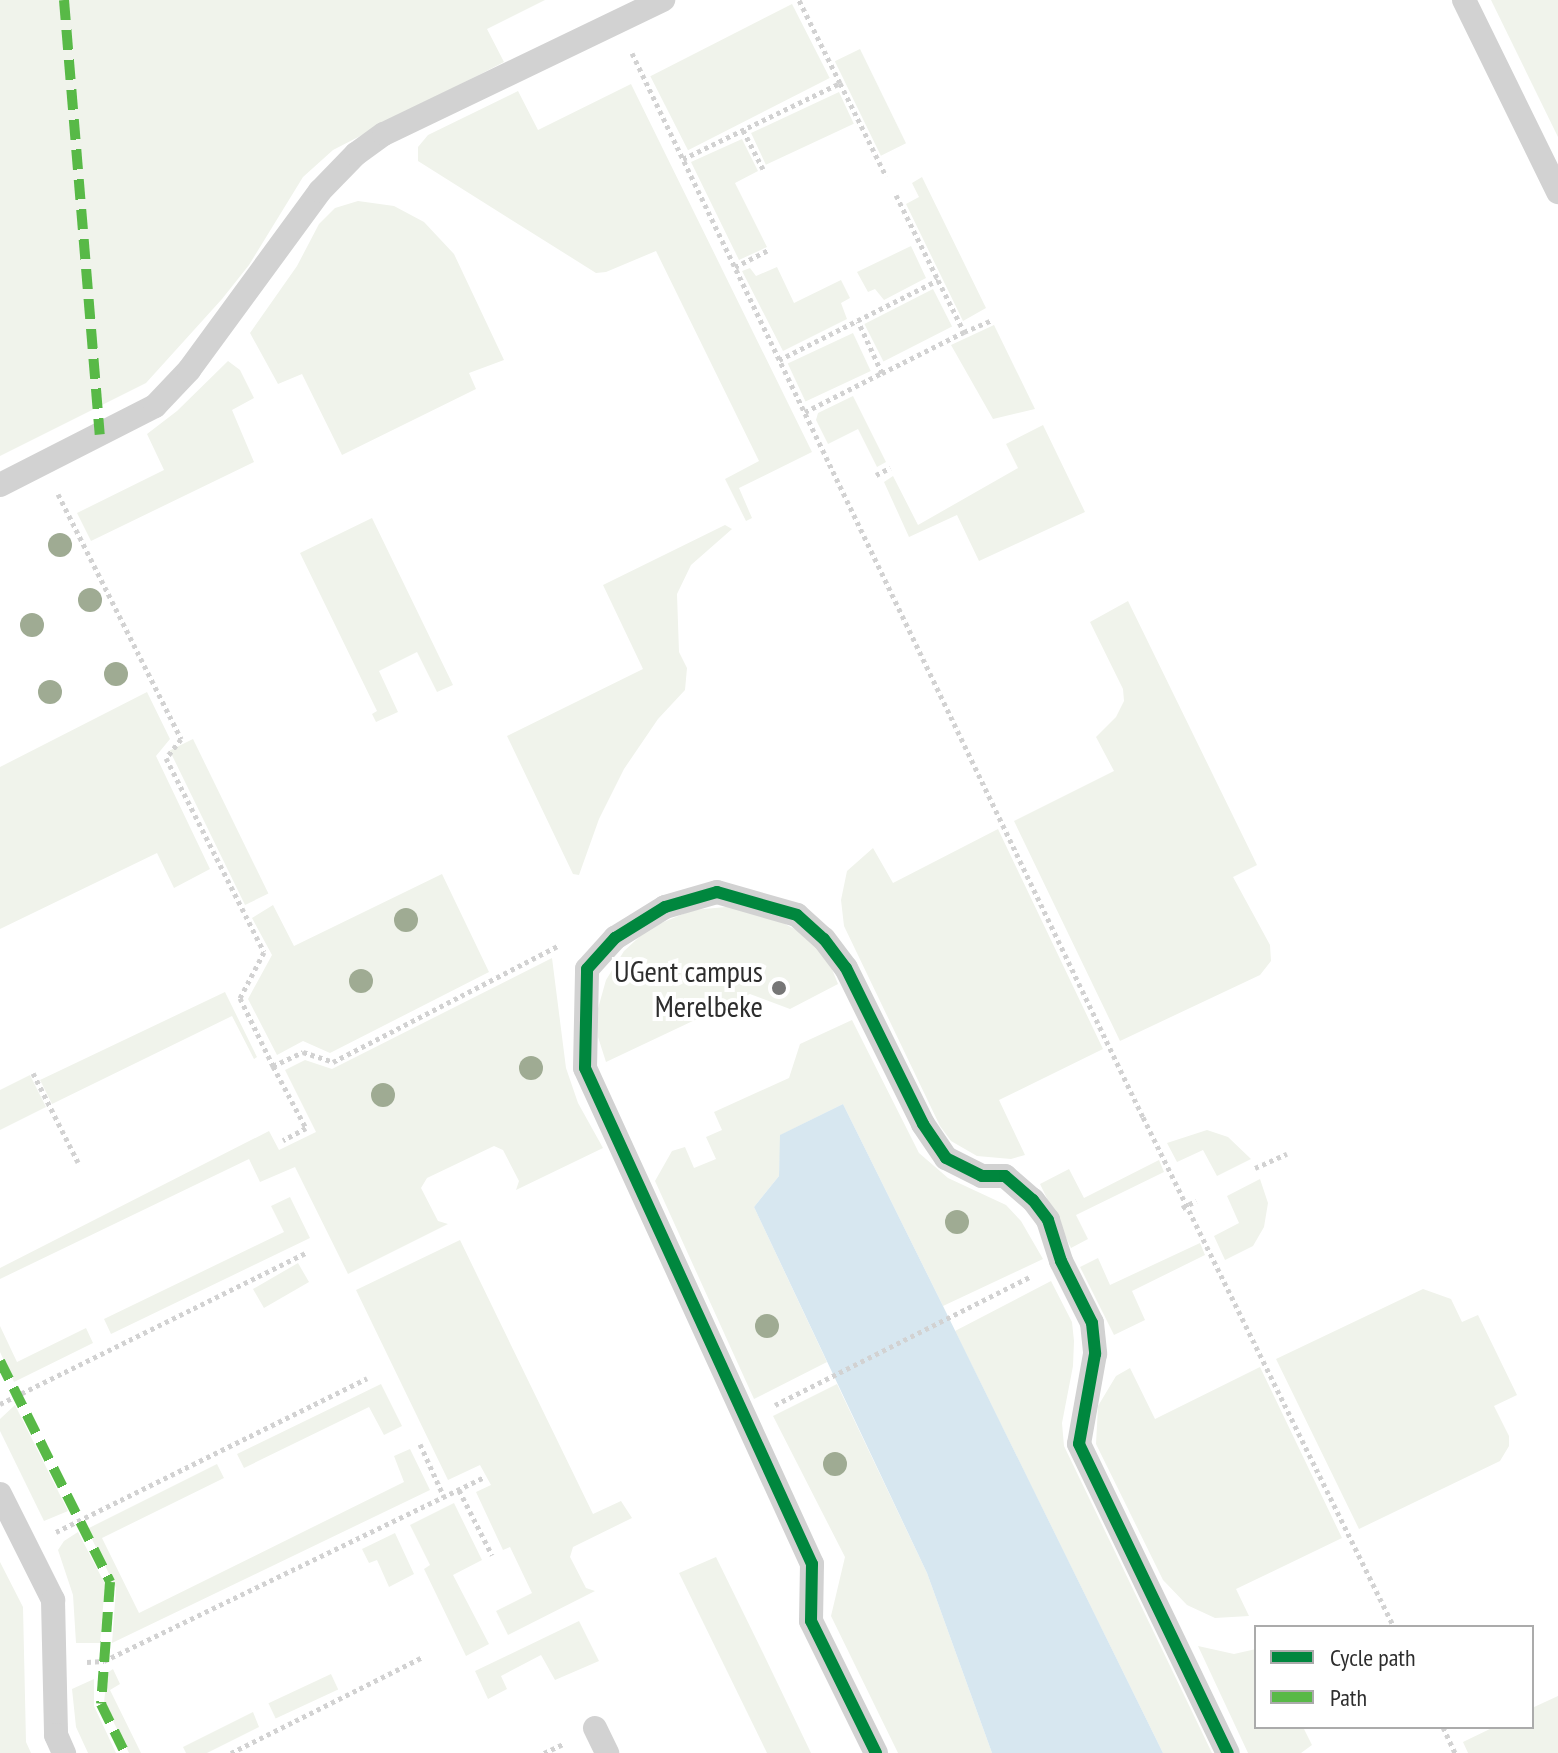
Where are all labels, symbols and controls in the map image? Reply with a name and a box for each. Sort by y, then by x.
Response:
place label: UGent campus Merelbeke [614,953,763,1024]
marker: UGent campus Merelbeke [770,979,788,997]
legend [1254,1625,1534,1729]
text: Cycle path [1330,1642,1416,1673]
text: Path [1330,1682,1367,1713]

